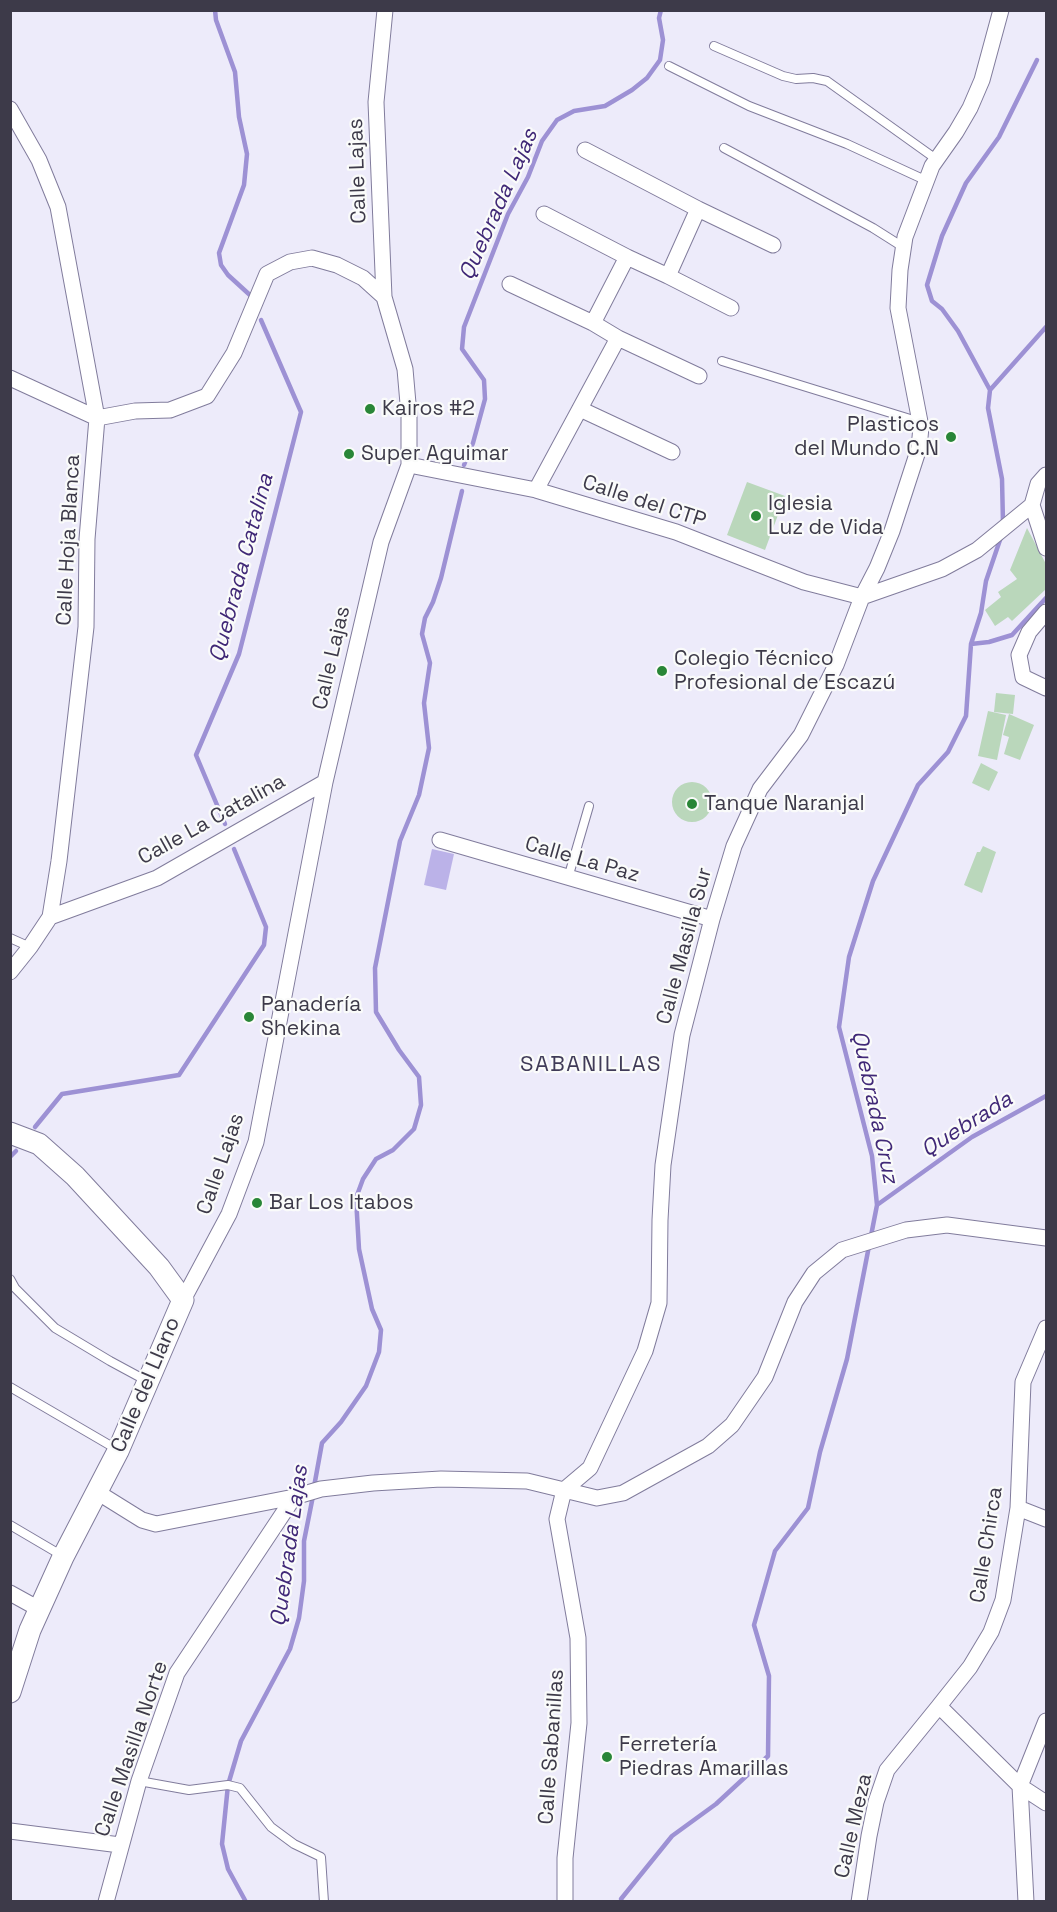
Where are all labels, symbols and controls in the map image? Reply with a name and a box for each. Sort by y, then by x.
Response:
street label: Calle Lajas [344,118,372,224]
water label: Quebrada Lajas [454,125,544,285]
place label: Kairos #2 [382,396,475,422]
marker: Kairos #2 [363,402,377,416]
place label: Plasticos del Mundo C.N [794,412,939,462]
marker: Plasticos del Mundo C.N [944,430,958,444]
place label: Super Aguimar [361,441,509,467]
marker: Super Aguimar [342,447,356,461]
street label: Calle Hoja Blanca [52,454,86,626]
street label: Calle del CTP [579,470,709,534]
water label: Quebrada Catalina [204,471,280,665]
place label: Iglesia Luz de Vida [768,491,884,541]
marker: Iglesia Luz de Vida [749,509,763,523]
street label: Calle Lajas [308,604,356,712]
place label: Colegio Técnico Profesional de Escazú [674,646,895,696]
marker: Colegio Técnico Profesional de Escazú [655,664,669,678]
street label: Calle La Catalina [134,769,290,871]
place label: Tanque Naranjal [704,791,865,817]
marker: Tanque Naranjal [685,797,699,811]
street label: Calle La Paz [522,832,642,888]
street label: Calle Masilla Sur [652,865,718,1027]
place label: Panadería Shekina [261,992,361,1042]
marker: Panadería Shekina [242,1010,256,1024]
water label: Quebrada Cruz [845,1028,903,1186]
district label: SABANILLAS [520,1052,662,1078]
water label: Quebrada [917,1087,1017,1163]
street label: Calle Lajas [192,1110,250,1218]
place label: Bar Los Itabos [269,1190,413,1216]
marker: Bar Los Itabos [250,1196,264,1210]
street label: Calle del Llano [106,1313,186,1457]
water label: Quebrada Lajas [266,1464,314,1628]
street label: Calle Chirca [965,1485,1009,1605]
street label: Calle Masilla Norte [90,1658,174,1840]
street label: Calle Sabanillas [534,1669,570,1825]
place label: Ferretería Piedras Amarillas [619,1732,789,1782]
marker: Ferretería Piedras Amarillas [600,1750,614,1764]
street label: Calle Meza [830,1771,878,1881]

